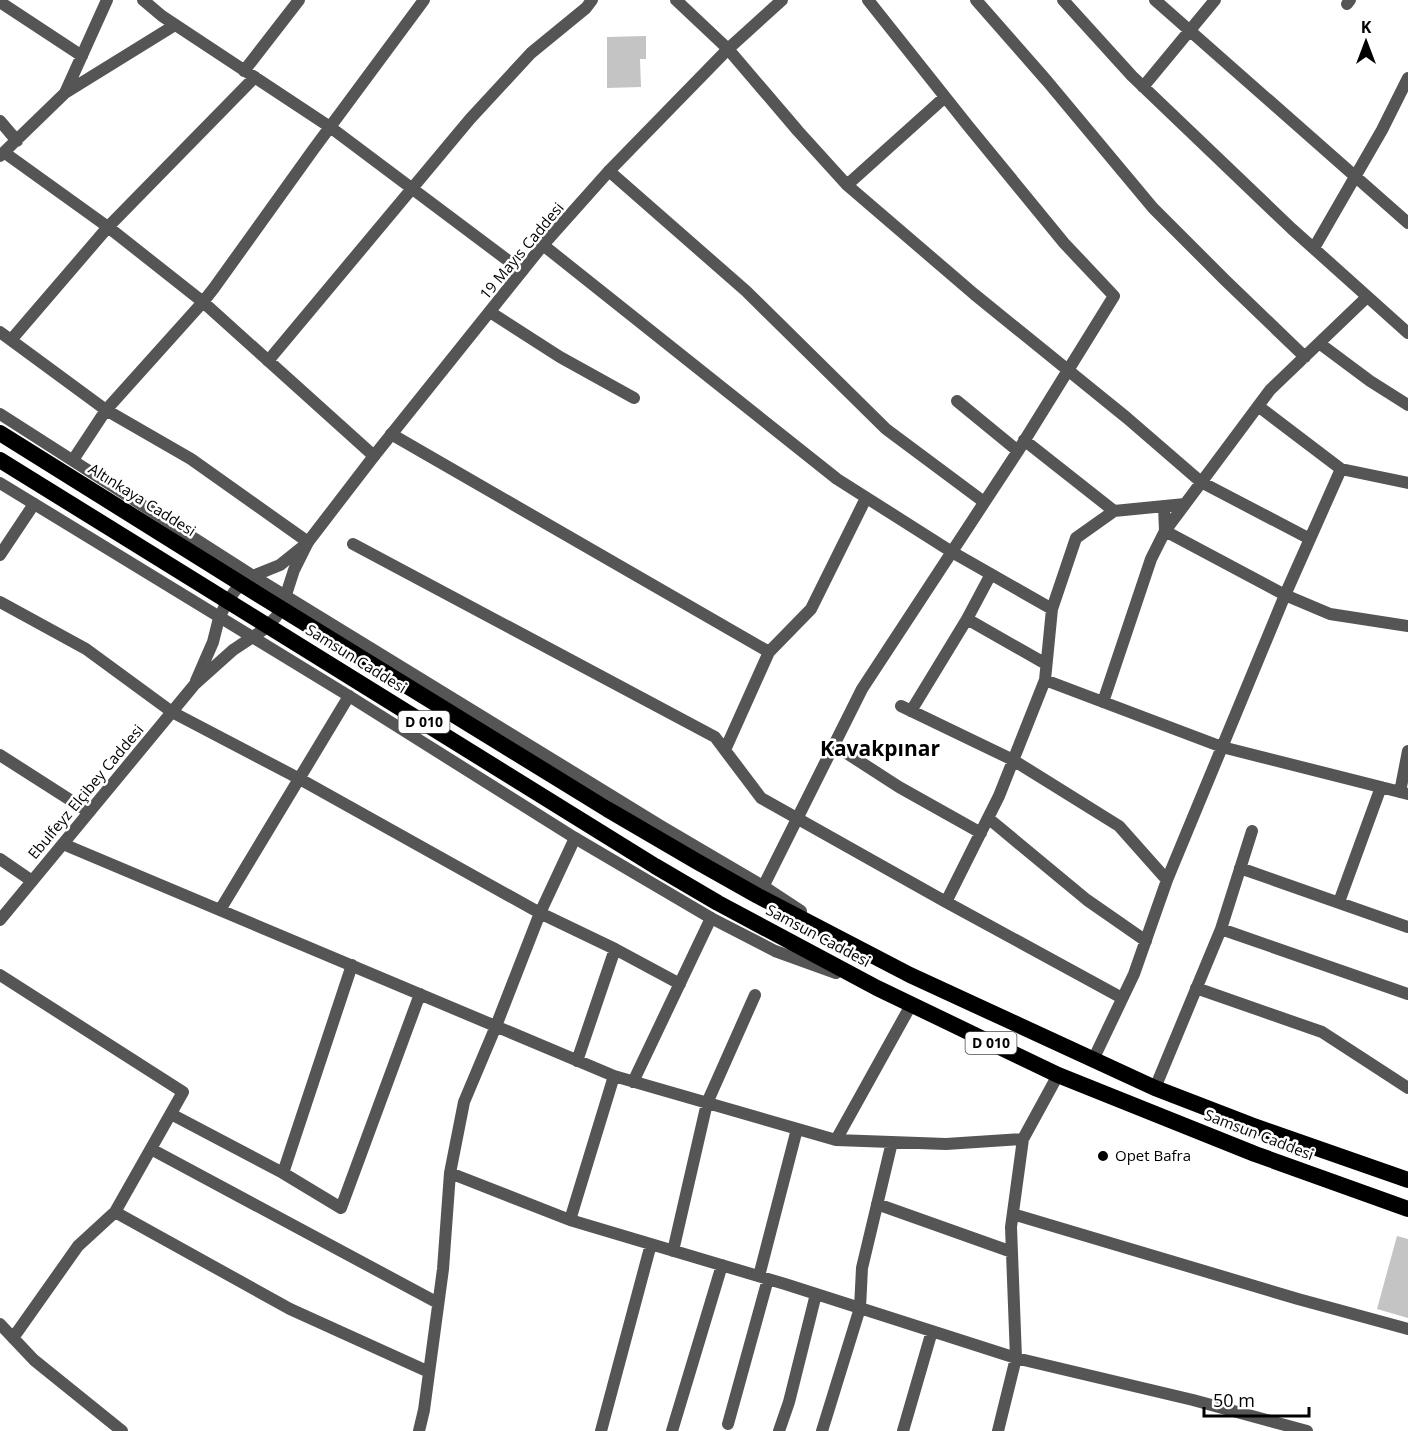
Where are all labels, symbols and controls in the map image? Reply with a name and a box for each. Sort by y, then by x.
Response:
north arrow [1336,12,1396,72]
text: K [1361,16,1372,38]
street label: 19 Mayıs Caddesi [475,198,568,303]
street label: Altınkaya Caddesi [85,458,200,540]
street label: Samsun Caddesi [302,619,411,697]
road number: D 010 [398,711,450,733]
street label: Ebulfeyz Elçibey Caddesi [23,720,148,863]
district label: Kavakpınar [820,734,940,762]
street label: Samsun Caddesi [763,899,874,971]
road number: D 010 [966,1032,1016,1054]
street label: Samsun Caddesi [1202,1104,1317,1164]
place label: Opet Bafra [1115,1145,1191,1165]
marker: Opet Bafra [1096,1149,1110,1163]
scale bar [1204,1380,1309,1418]
text: 50 m [1213,1388,1255,1412]

